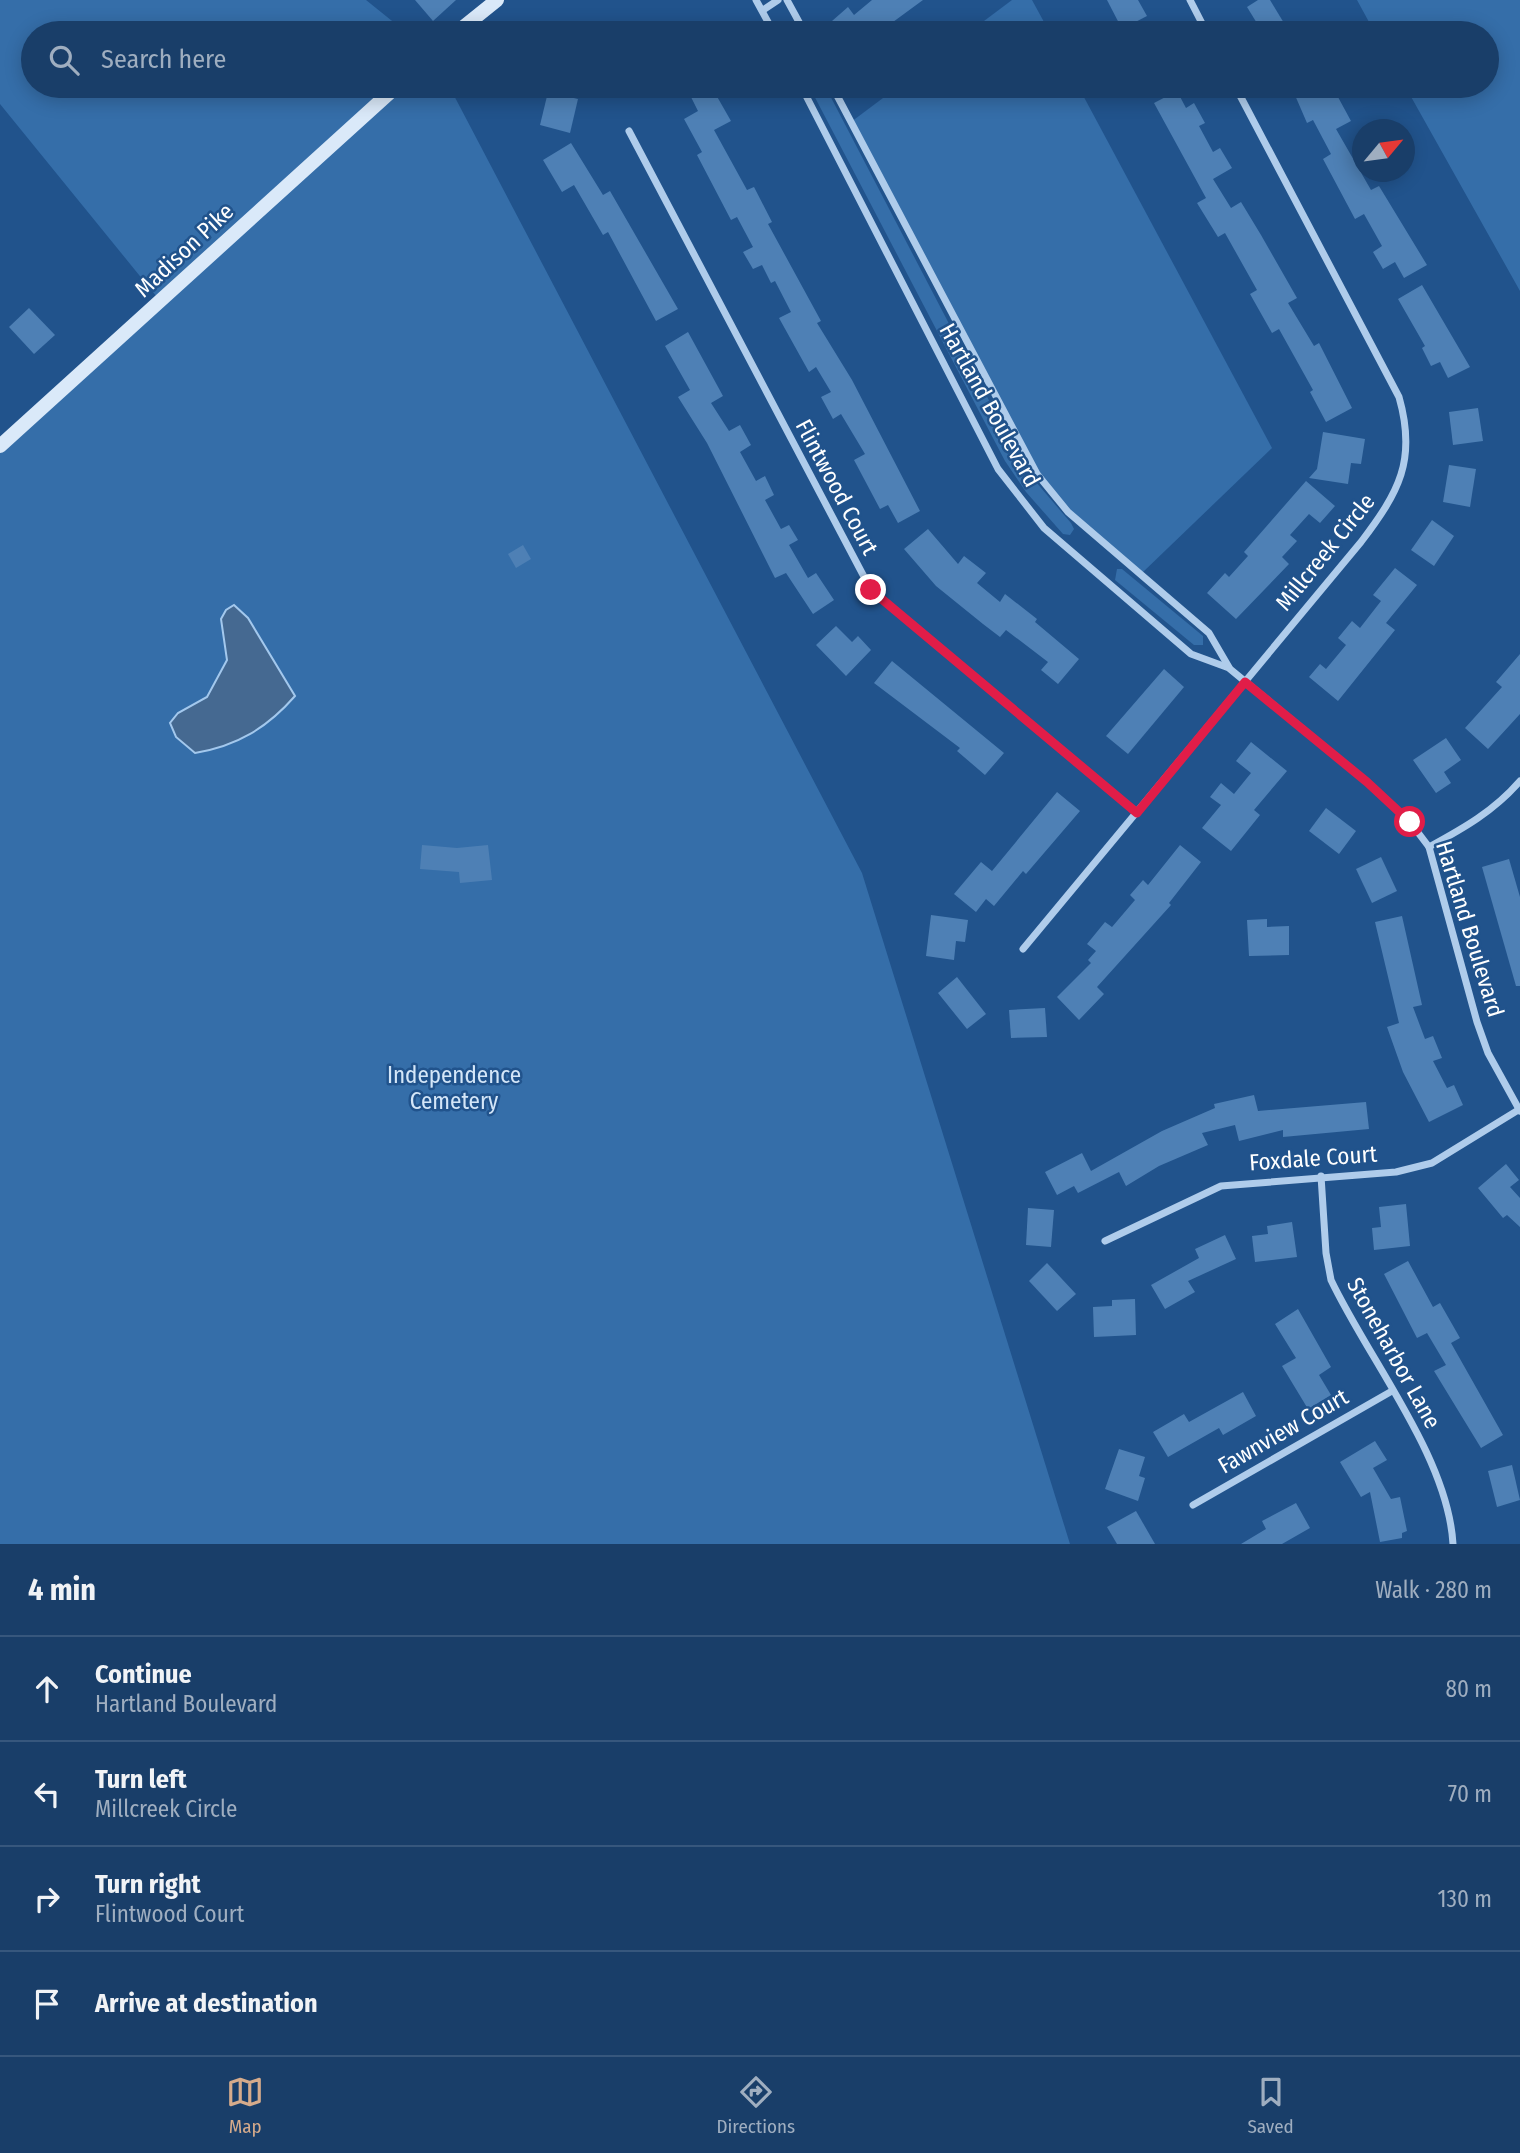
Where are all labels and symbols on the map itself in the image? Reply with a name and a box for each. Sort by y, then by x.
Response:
north arrow [1352,119,1415,182]
street label: Madison Pike [129,197,239,303]
street label: Hartland Boulevard [934,318,1046,492]
street label: Flintwood Court [790,415,885,560]
street label: Millcreek Circle [1269,488,1381,616]
route end [855,574,886,605]
route start [1394,806,1425,837]
street label: Hartland Boulevard [1430,838,1510,1020]
park label: Independence Cemetery [387,1061,521,1115]
street label: Foxdale Court [1248,1140,1378,1176]
street label: Stoneharbor Lane [1341,1273,1447,1433]
street label: Fawnview Court [1213,1382,1353,1480]

